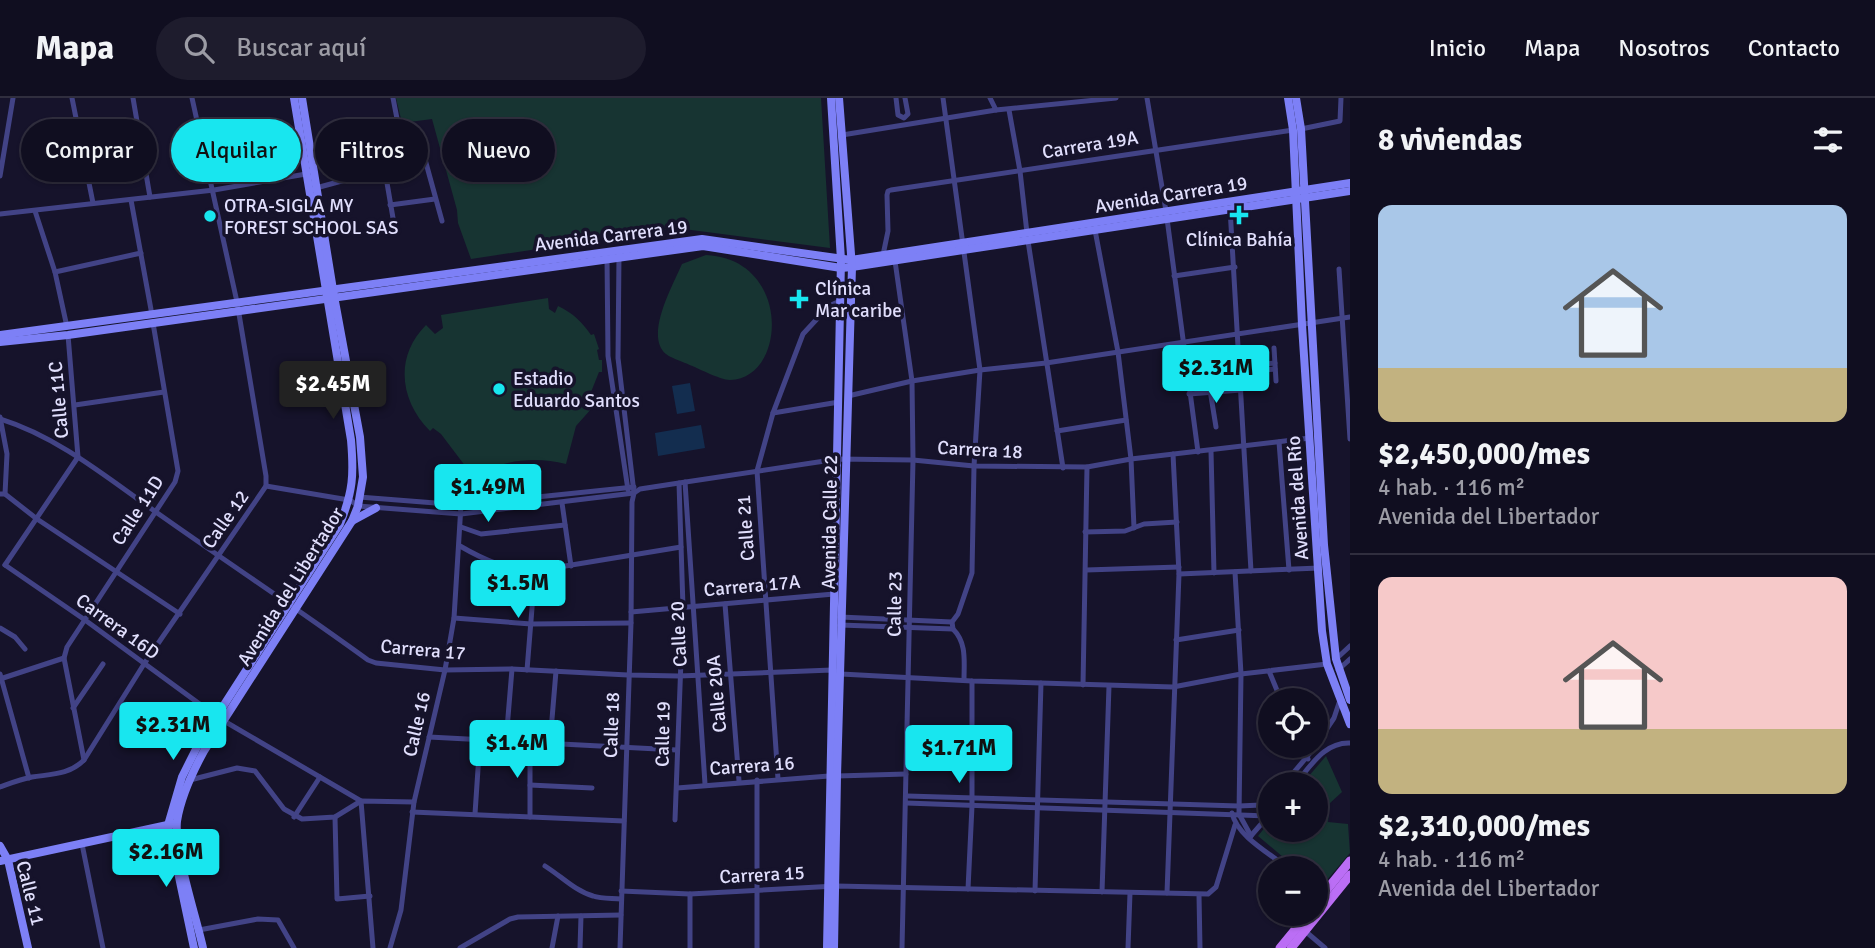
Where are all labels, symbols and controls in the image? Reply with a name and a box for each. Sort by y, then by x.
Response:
search box [156,17,646,80]
text: Mapa [35,28,114,69]
icon: search [180,29,218,67]
text: Buscar aquí [236,32,366,64]
text: Inicio [1429,33,1486,63]
text: Mapa [1524,33,1580,63]
text: Nosotros [1618,33,1710,63]
text: Contacto [1748,33,1840,63]
chip: Comprar [21,119,157,182]
chip: Alquilar [171,119,301,182]
chip: Filtros [315,119,428,182]
chip: Nuevo [442,119,555,182]
icon: filters [1809,121,1847,159]
text: 8 viviendas [1378,122,1522,159]
street label: Carrera 19A [1040,125,1140,164]
street label: Avenida Carrera 19 [1093,171,1249,219]
place label: OTRA-SIGLA MY FOREST SCHOOL SAS [224,194,399,240]
marker: Clínica Bahía [1229,205,1249,225]
marker: OTRA-SIGLA MY FOREST SCHOOL SAS [202,208,218,224]
street label: Avenida Carrera 19 [533,215,689,257]
place label: Clínica Bahía [1186,228,1292,252]
icon: home [1550,250,1676,376]
place label: Clínica Mar caribe [815,277,902,323]
marker: Clínica Mar caribe [789,289,809,309]
pin: $2.31M [1159,345,1273,405]
text: $2.31M [1178,353,1254,382]
street label: Calle 11C [44,360,74,440]
pin: $2.45M [276,362,390,421]
place label: Estadio Eduardo Santos [513,367,640,413]
text: $2.45M [295,369,371,398]
marker: Estadio Eduardo Santos [491,381,507,397]
street label: Avenida del Río [1282,435,1314,561]
street label: Carrera 18 [937,436,1023,464]
text: $2,450,000/mes [1378,436,1590,473]
street label: Avenida Calle 22 [817,455,843,589]
pin: $1.49M [431,464,545,524]
street label: Calle 11D [106,471,169,550]
text: $1.49M [450,472,526,501]
text: 4 hab. · 116 m² [1378,473,1525,502]
street label: Calle 12 [197,486,255,553]
street label: Calle 21 [732,494,760,562]
text: Avenida del Libertador [1378,502,1599,531]
street label: Avenida del Libertador [232,503,349,670]
pin: $1.5M [469,560,567,620]
text: $1.5M [486,568,550,597]
street label: Carrera 17A [703,570,802,602]
street label: Calle 23 [882,571,908,637]
street label: Carrera 16D [71,588,164,665]
street label: Calle 20 [665,600,693,668]
icon: home [1550,622,1676,748]
street label: Carrera 17 [379,634,466,666]
street label: Calle 20A [702,654,732,734]
map controls [1258,688,1328,926]
button: locate [1258,688,1328,758]
street label: Calle 16 [398,689,436,759]
street label: Calle 18 [599,692,625,758]
street label: Calle 19 [650,701,676,767]
pin: $2.31M [116,702,230,762]
text: $2.31M [135,710,211,739]
pin: $1.4M [468,720,566,780]
pin: $1.71M [902,726,1016,785]
text: $1.4M [485,728,549,757]
text: $1.71M [921,733,997,762]
street label: Carrera 16 [709,751,795,781]
button: + [1258,772,1328,842]
text: $2,310,000/mes [1378,808,1590,845]
pin: $2.16M [109,830,223,889]
text: $2.16M [128,837,204,866]
text: 4 hab. · 116 m² [1378,845,1525,874]
button: − [1258,856,1328,926]
street label: Calle 11 [10,858,50,928]
street label: Carrera 15 [719,861,805,889]
text: Avenida del Libertador [1378,874,1599,903]

